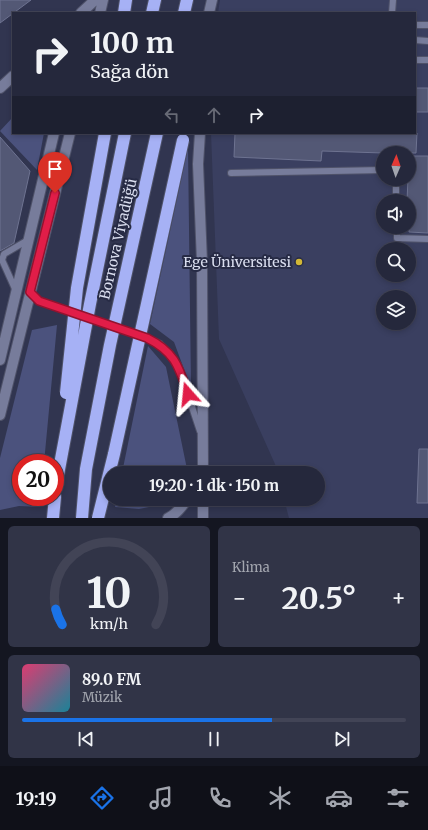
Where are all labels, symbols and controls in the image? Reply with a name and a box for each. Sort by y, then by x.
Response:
text: 100 m [90,25,174,61]
icon: right [24,28,76,80]
text: Sağa dön [90,60,169,83]
icon: left [161,104,183,126]
icon: ahead [203,104,225,126]
icon: right [245,104,267,126]
north arrow [376,146,416,186]
map controls [376,146,416,330]
pin [38,152,72,193]
icon: arrive [44,158,66,180]
street label: Bornova Viyadüğü [95,177,141,301]
button: sound [376,194,416,234]
button: search [376,242,416,282]
place label: Ege Üniversitesi [183,253,291,271]
marker: Ege Üniversitesi [294,257,304,267]
button: layers [376,290,416,330]
position arrow [167,373,209,415]
speed limit sign: 20 [12,454,64,506]
text: 19:20 · 1 dk · 150 m [149,476,279,495]
text: Klima [232,559,270,576]
text: 10 [86,566,132,618]
text: 20.5° [282,579,356,617]
text: − [232,584,247,612]
text: + [391,584,406,612]
text: km/h [90,614,128,632]
text: 89.0 FM [82,670,141,689]
text: Müzik [82,689,122,706]
icon: previous [75,728,97,750]
icon: pause [203,728,225,750]
icon: next [331,728,353,750]
icon: directions [88,784,116,812]
icon: music [147,784,175,812]
icon: phone [206,784,234,812]
icon: climate [266,784,294,812]
icon: car [325,784,353,812]
icon: filters [384,784,412,812]
text: 19:19 [16,787,57,810]

